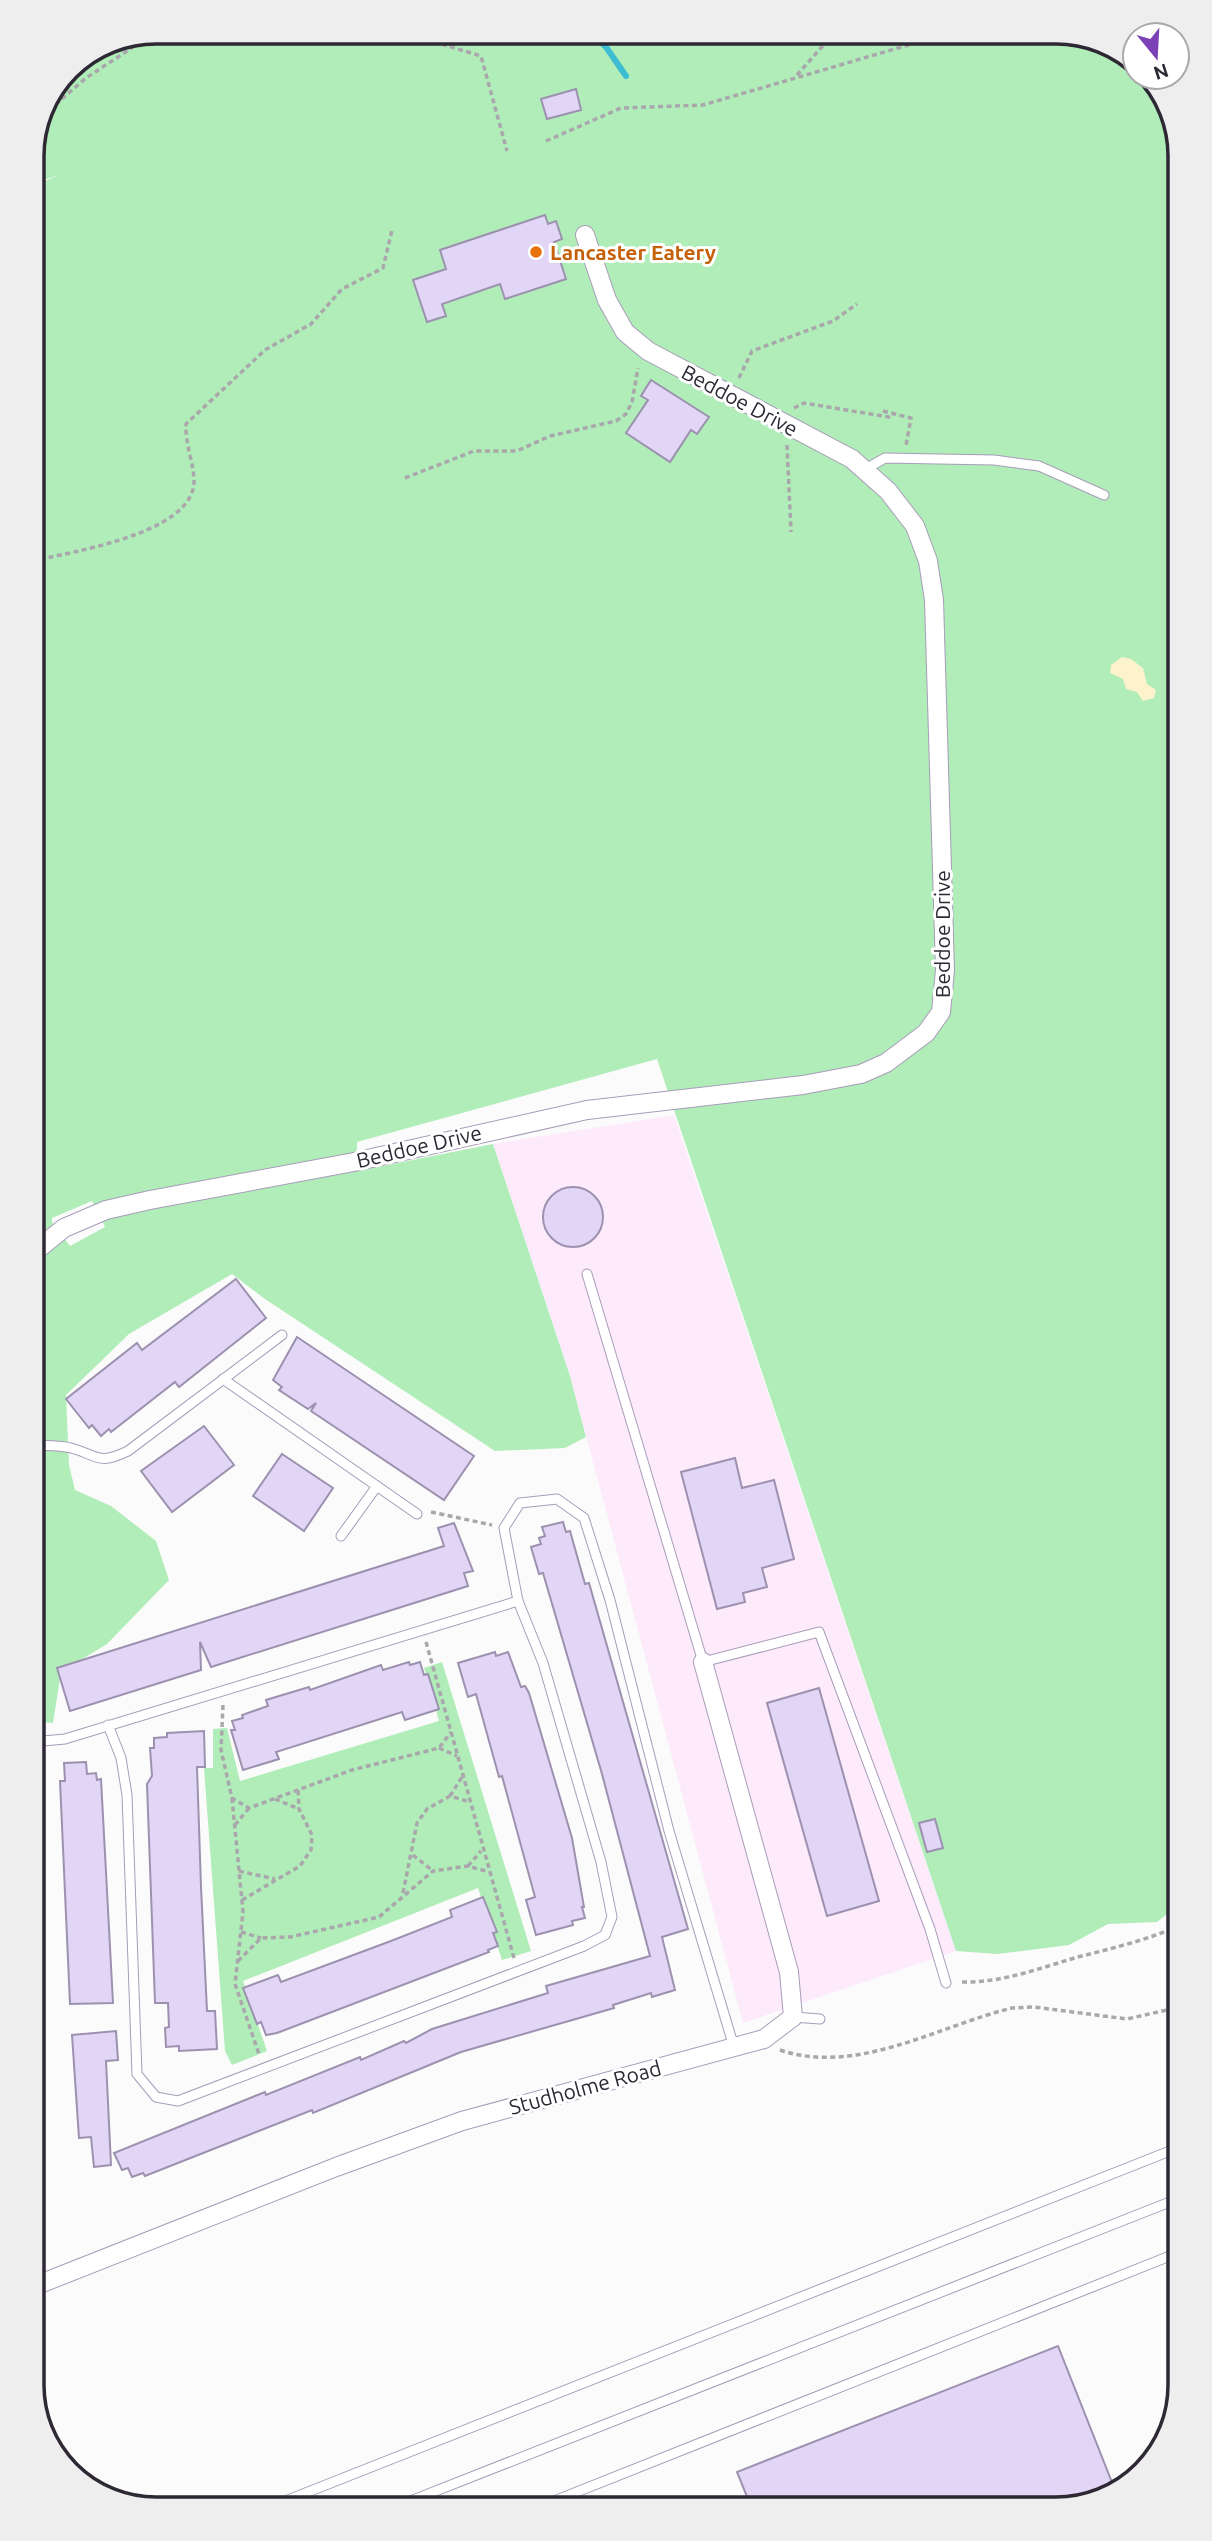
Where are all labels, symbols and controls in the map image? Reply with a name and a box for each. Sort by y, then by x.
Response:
north arrow [1121,21,1191,91]
text: N [1151,60,1171,85]
place label: Lancaster Eatery [550,240,716,264]
marker: Lancaster Eatery [528,244,544,260]
street label: Beddoe Drive [678,359,802,441]
street label: Beddoe Drive [930,870,954,998]
street label: Beddoe Drive [354,1120,484,1172]
street label: Studholme Road [506,2055,664,2119]

